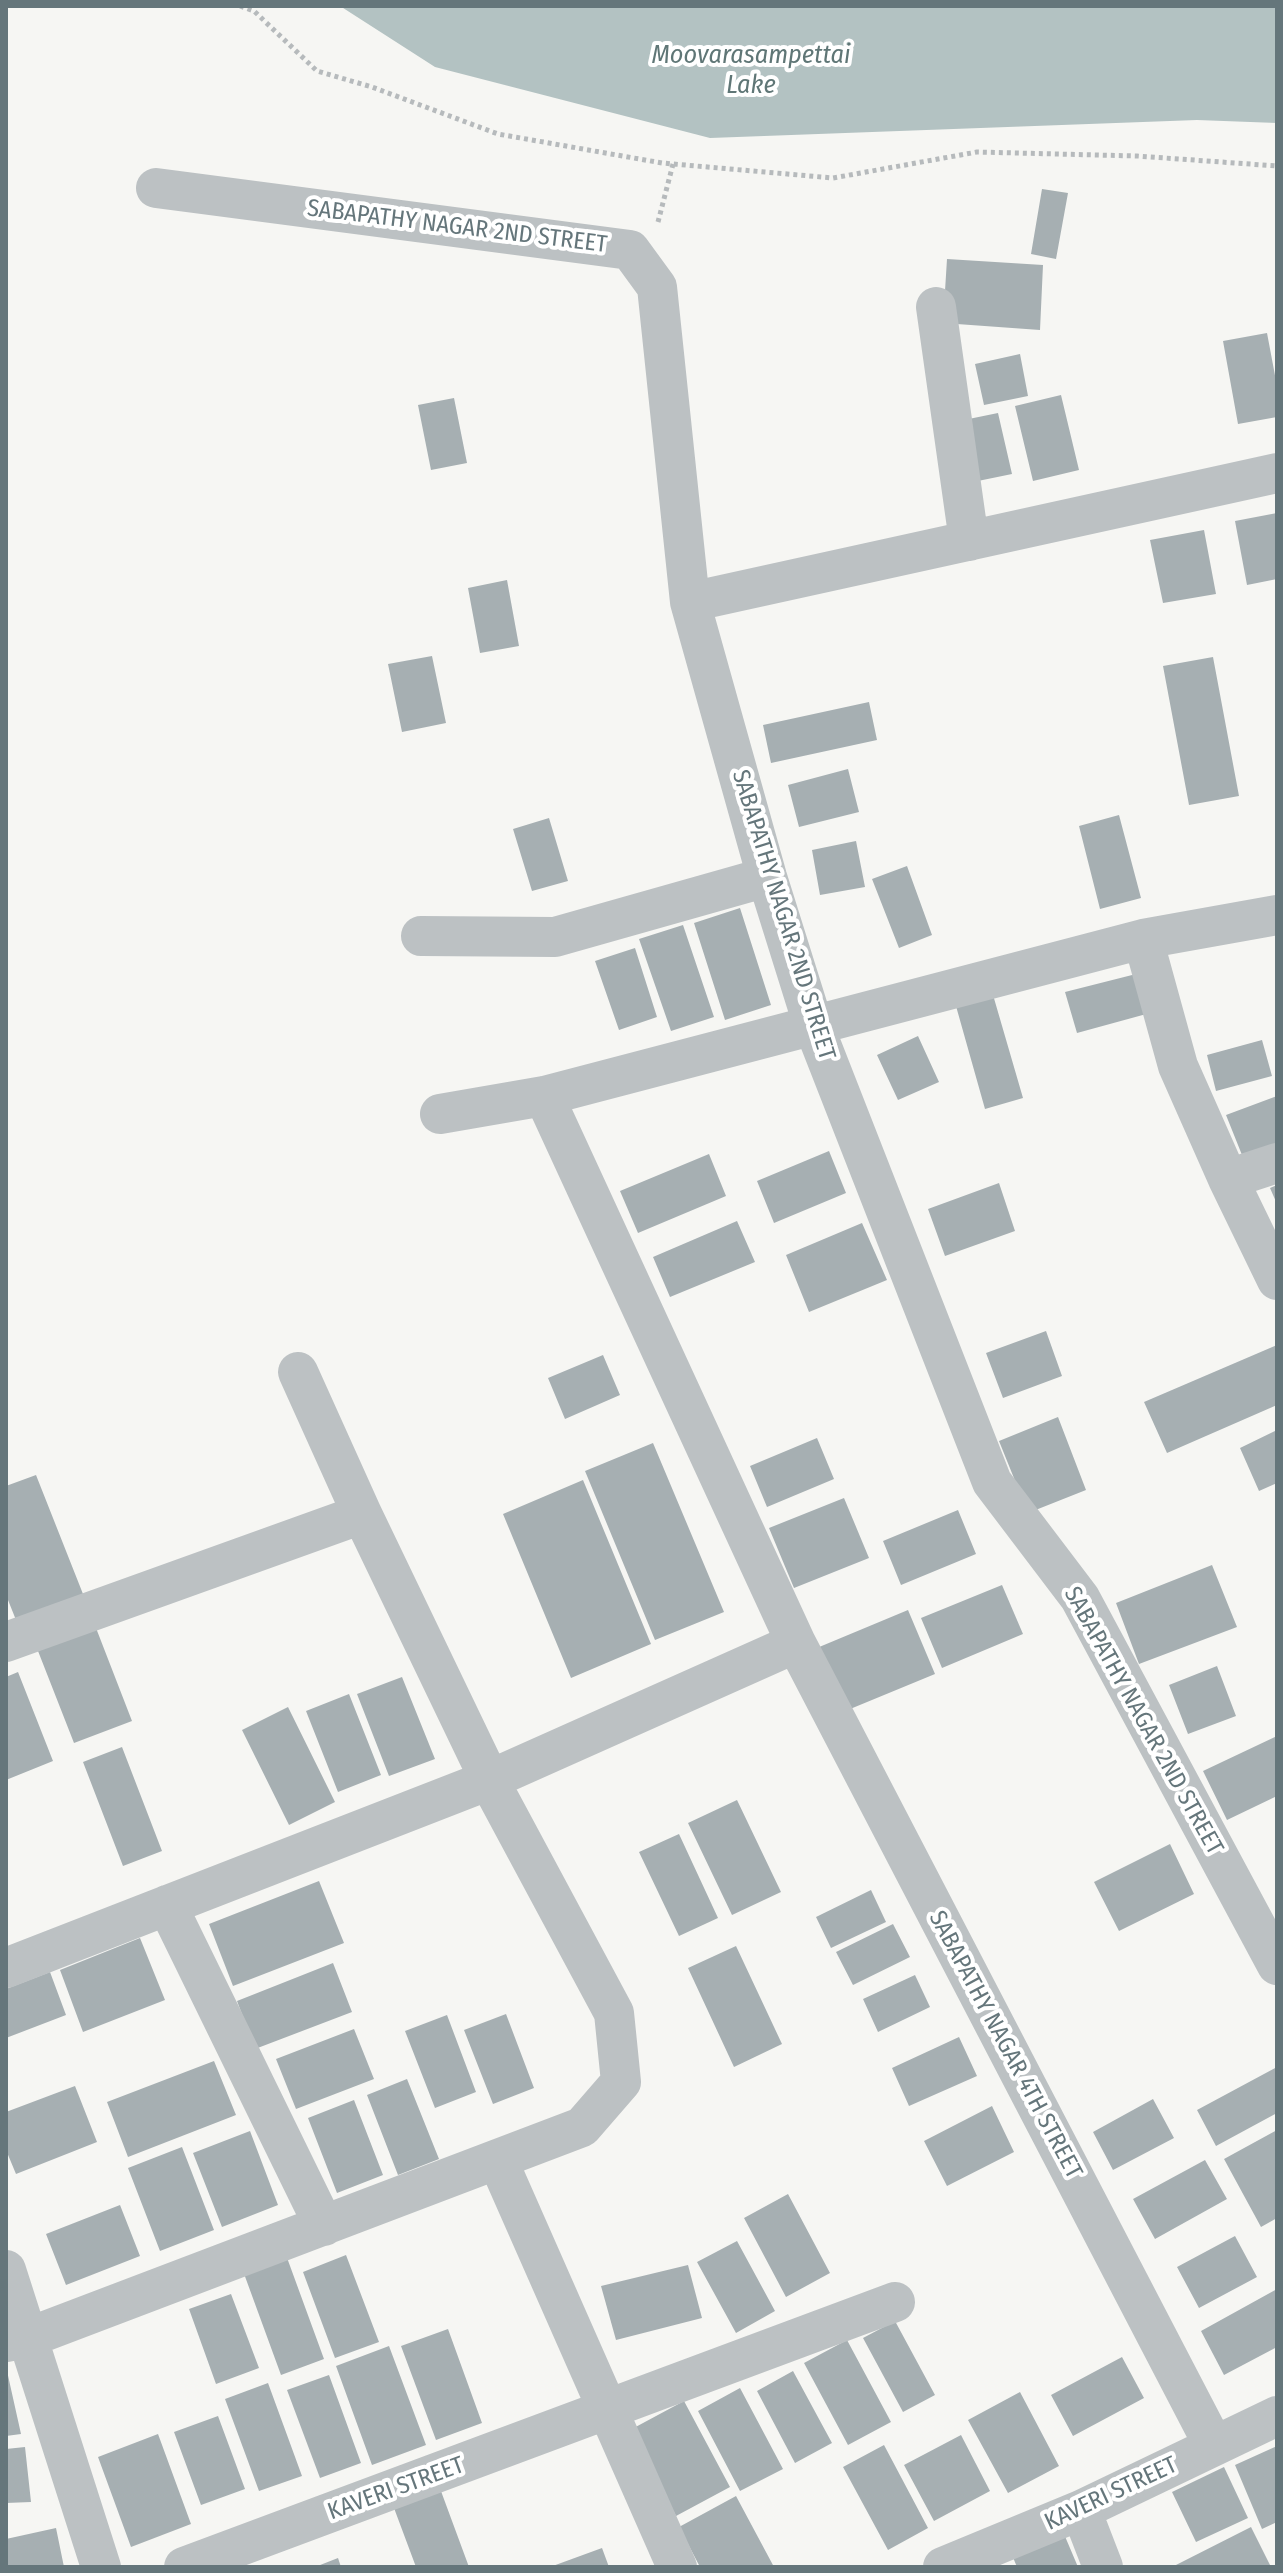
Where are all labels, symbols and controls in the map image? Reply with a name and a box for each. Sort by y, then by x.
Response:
water label: Moovarasampettai Lake [651,40,851,102]
street label: SABAPATHY NAGAR 2ND STREET [305,194,609,260]
street label: SABAPATHY NAGAR 2ND STREET [725,766,841,1064]
street label: SABAPATHY NAGAR 2ND STREET [1057,1582,1229,1860]
street label: SABAPATHY NAGAR 4TH STREET [922,1906,1088,2184]
street label: KAVERI STREET [324,2451,468,2527]
street label: KAVERI STREET [1040,2451,1182,2537]

